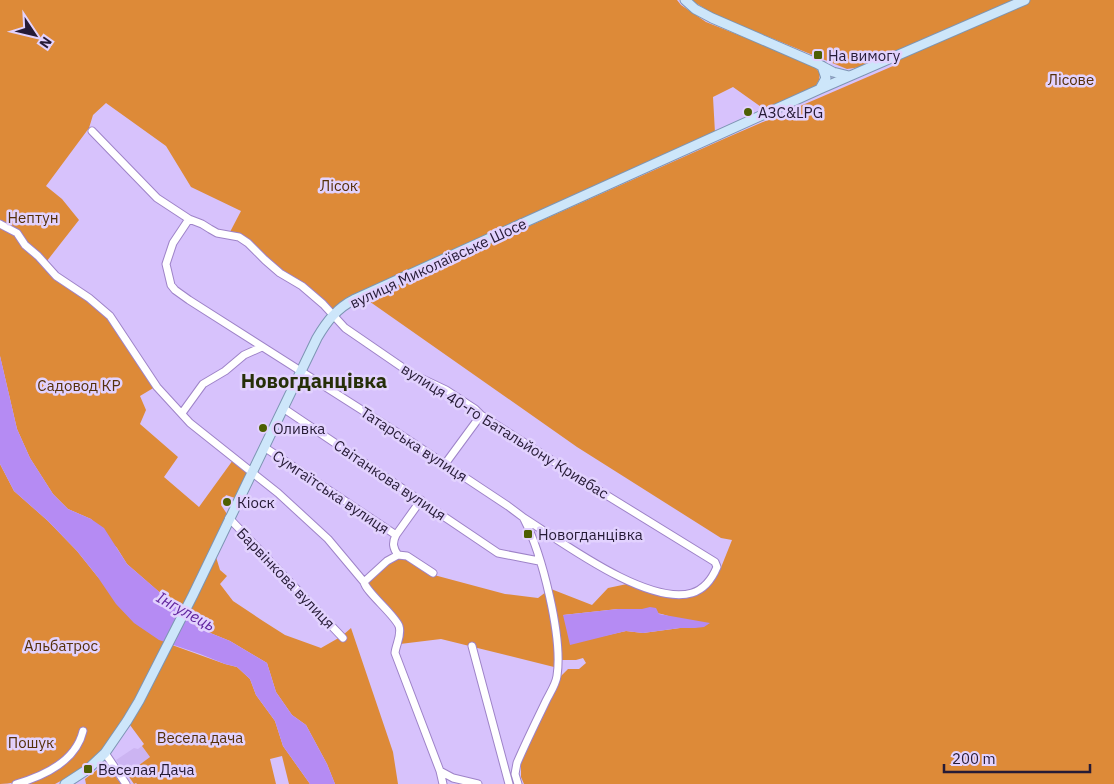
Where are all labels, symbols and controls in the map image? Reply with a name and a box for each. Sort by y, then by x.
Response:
north arrow [10,10,60,60]
text: N [35,33,56,52]
place label: На вимогу [828,46,901,65]
marker: На вимогу [812,49,824,61]
park label: Лісове [1048,70,1094,89]
place label: АЗС&LPG [758,103,823,122]
marker: АЗС&LPG [742,106,754,118]
park label: Лісок [320,176,358,195]
park label: Нептун [8,208,58,227]
street label: вулиця Миколаївське Шосе [347,214,529,312]
street label: вулиця 40-го Батальйону Кривбас [398,359,613,503]
district label: Новогданцівка [241,367,387,394]
park label: Садовод КР [37,376,121,395]
street label: Татарська вулиця [357,402,471,486]
place label: Оливка [273,419,325,438]
marker: Оливка [257,422,269,434]
street label: Світанкова вулиця [330,435,450,525]
street label: Сумгаїтська вулиця [269,446,393,538]
place label: Кіоск [237,493,275,512]
marker: Кіоск [221,496,233,508]
street label: Барвінкова вулиця [233,523,339,633]
place label: Новогданцівка [538,525,643,544]
marker: Новогданцівка [522,528,534,540]
water label: Інгулець [153,587,219,635]
park label: Альбатрос [24,636,98,655]
park label: Весела дача [157,728,243,747]
park label: Пошук [8,733,54,752]
scale bar [944,742,1090,774]
text: 200 m [952,749,996,768]
place label: Веселая Дача [98,760,195,779]
marker: Веселая Дача [82,763,94,775]

